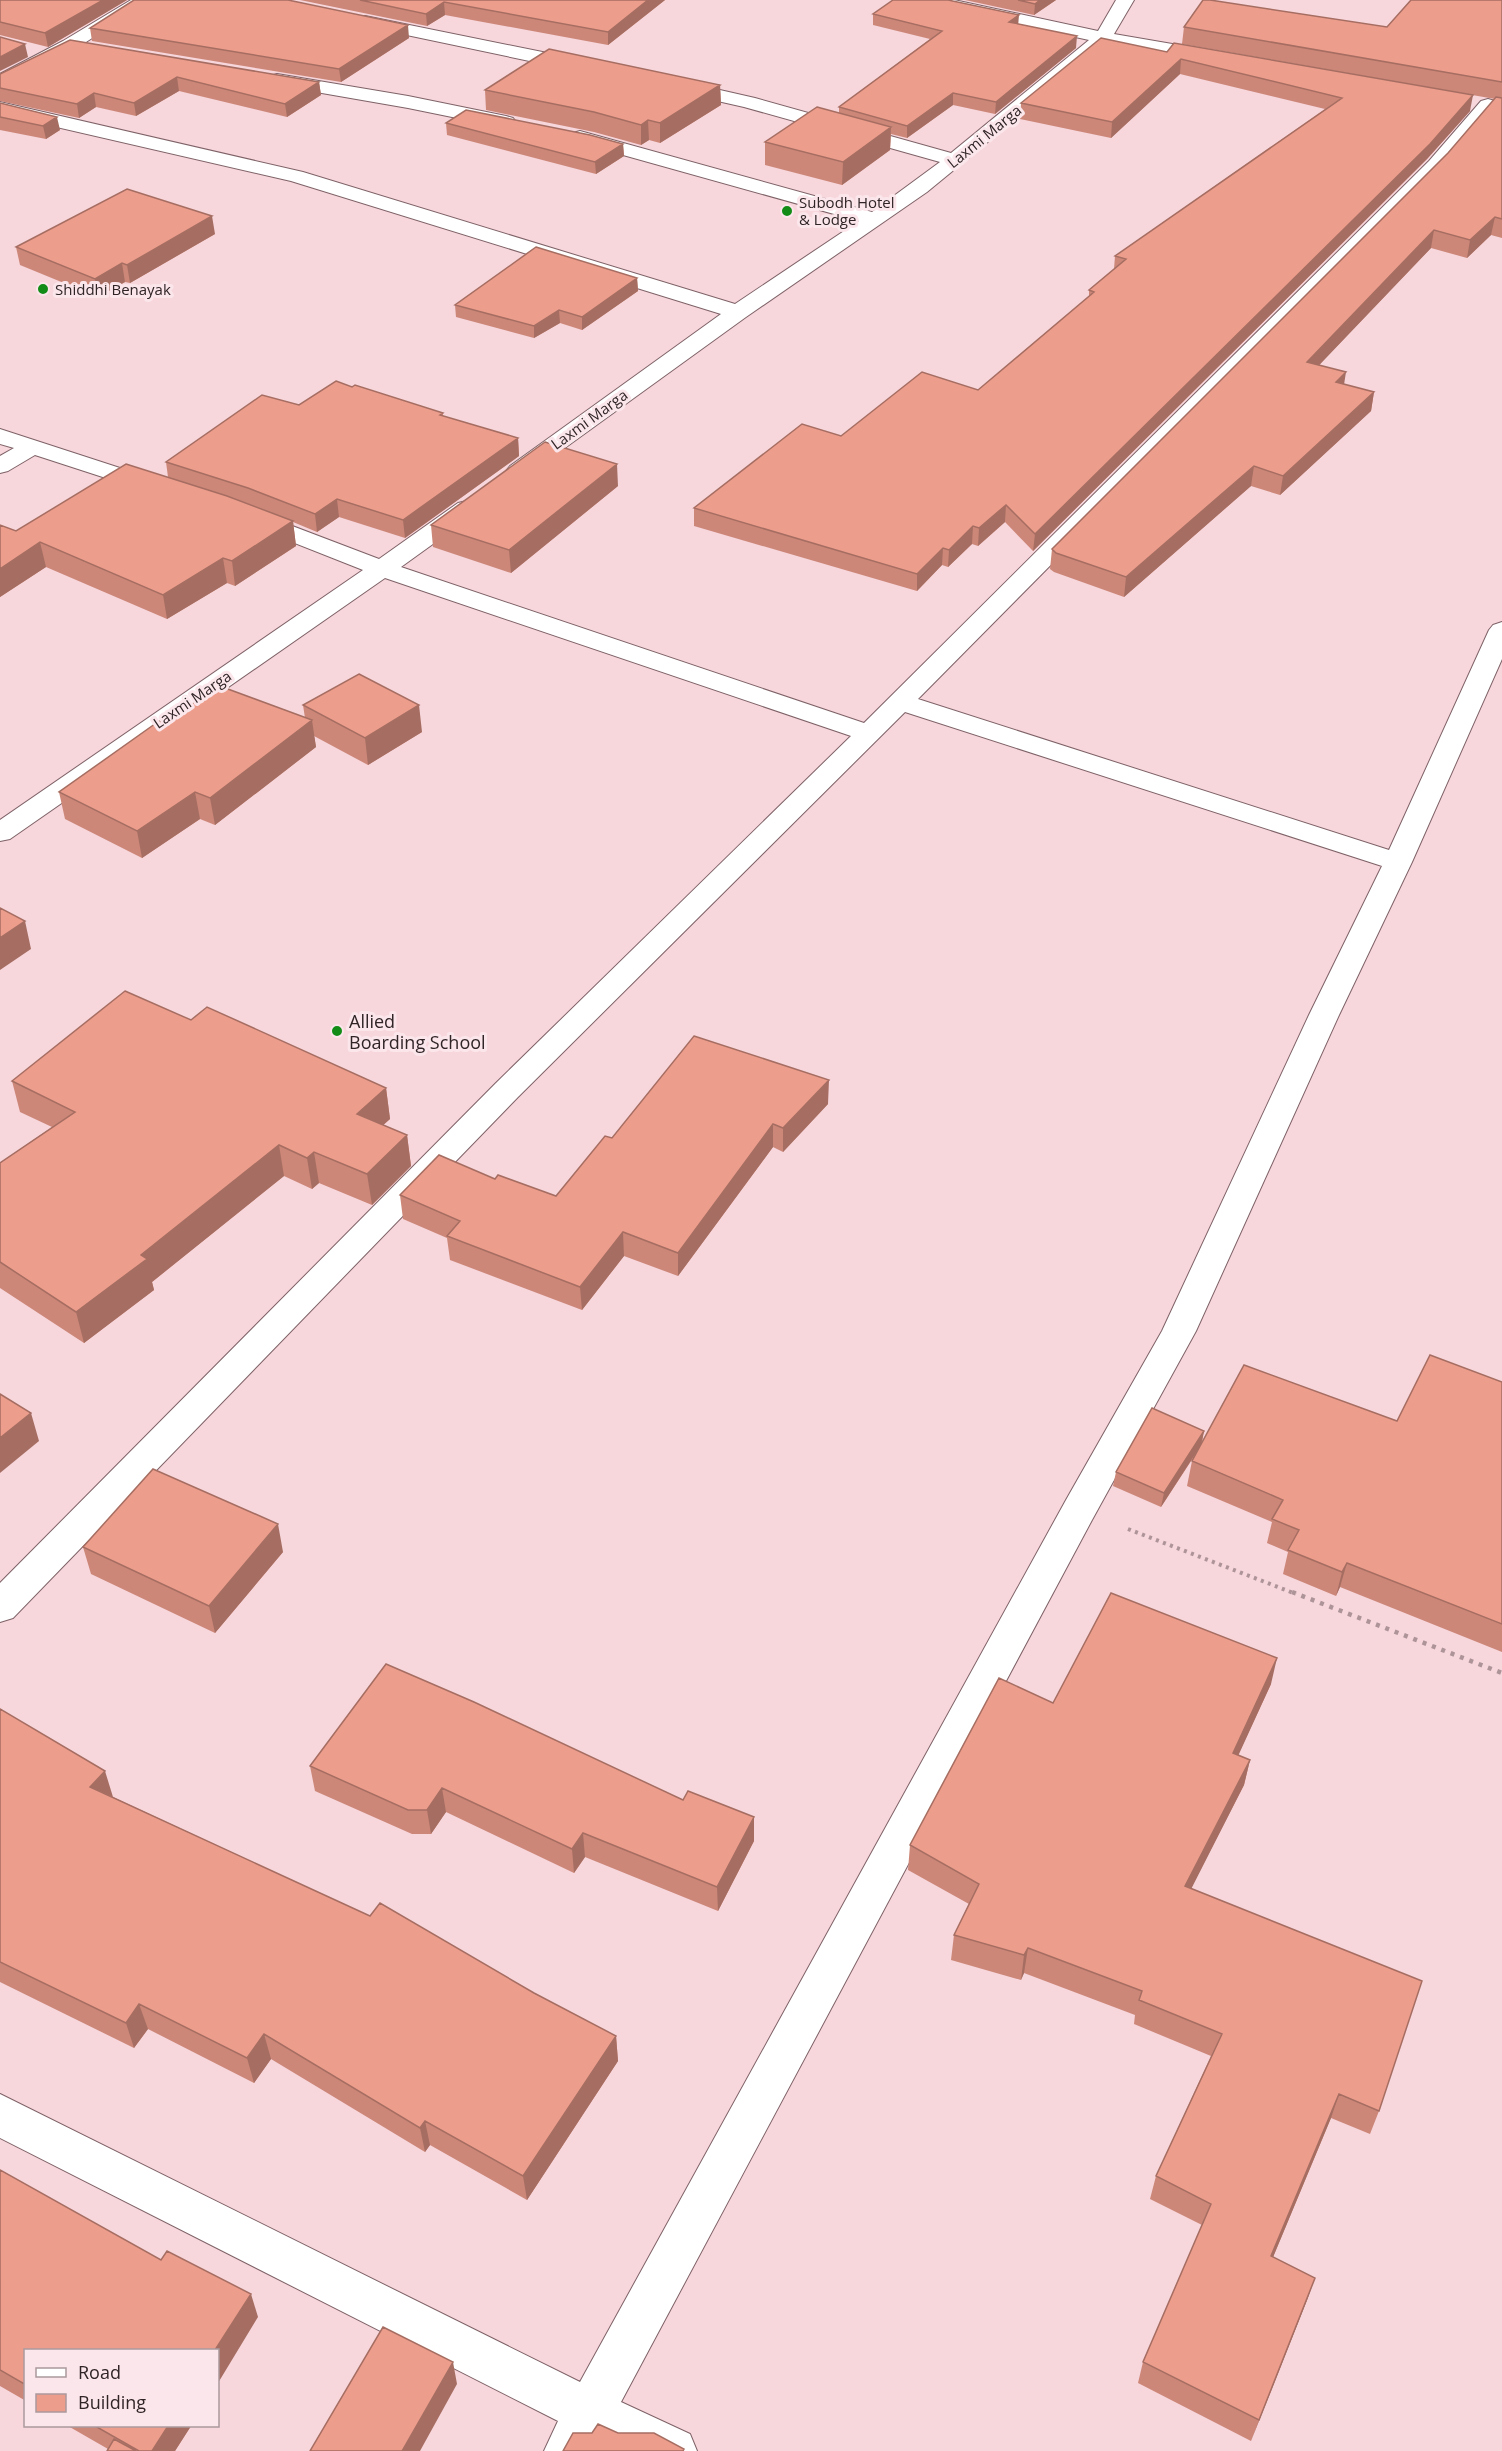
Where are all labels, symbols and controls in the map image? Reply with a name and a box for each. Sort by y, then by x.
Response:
street label: Laxmi Marga [943,100,1025,172]
place label: Subodh Hotel & Lodge [799,192,895,229]
marker: Subodh Hotel & Lodge [780,204,794,218]
place label: Shiddhi Benayak [55,279,171,299]
marker: Shiddhi Benayak [36,282,50,296]
street label: Laxmi Marga [547,384,631,454]
street label: Laxmi Marga [149,666,235,732]
place label: Allied Boarding School [349,1009,486,1054]
marker: Allied Boarding School [330,1024,344,1038]
legend [24,2349,219,2427]
text: Road [78,2360,121,2384]
text: Building [78,2390,146,2414]

